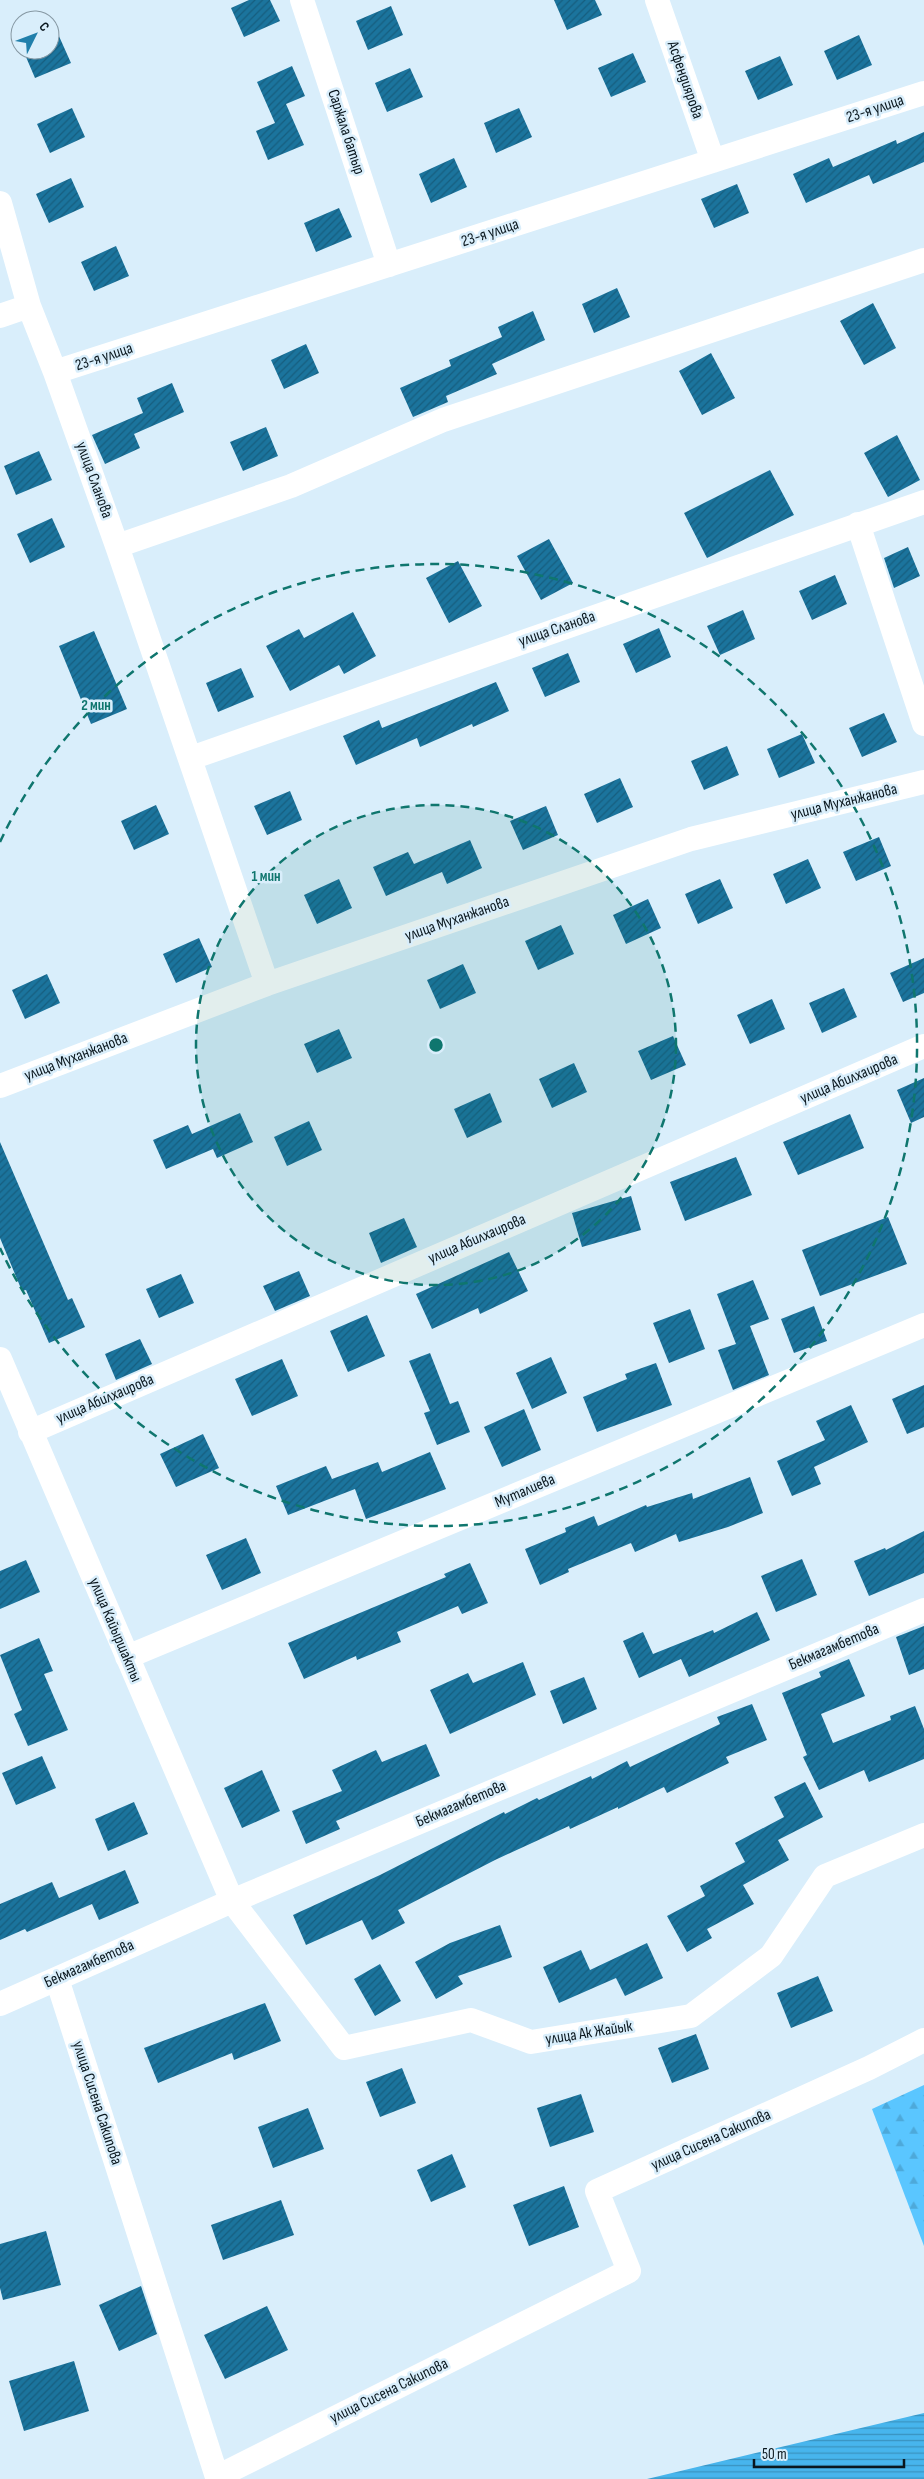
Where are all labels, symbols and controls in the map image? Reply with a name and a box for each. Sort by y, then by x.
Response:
north arrow [10,10,60,60]
text: С [36,18,53,35]
street label: Асфендиярова [663,38,707,121]
street label: Саржала батыр [323,87,369,177]
street label: 23-я улица [844,91,906,127]
street label: 23-я улица [459,215,521,251]
street label: 23-я улица [73,339,135,375]
street label: улица Сланова [71,439,117,521]
street label: улица Сланова [516,607,598,651]
text: 2 мин [81,696,111,715]
street label: улица Муханжанова [789,780,899,824]
text: 1 мин [251,867,281,886]
street label: улица Муханжанова [402,892,512,946]
street label: улица Муханжанова [22,1029,130,1085]
centre of rings [427,1036,445,1054]
street label: улица Абилхаирова [797,1050,901,1108]
street label: улица Абилхаирова [425,1210,529,1268]
street label: улица Абилхаирова [53,1370,157,1428]
street label: Муталиева [492,1470,558,1512]
street label: улица Кайыршакты [85,1575,145,1685]
street label: Бекмагамбетова [786,1619,882,1675]
street label: Бекмагамбетова [413,1776,509,1832]
street label: Бекмагамбетова [41,1936,137,1992]
street label: улица Ак Жайык [544,2017,635,2049]
street label: улица Сисена Сакипова [68,2039,126,2167]
street label: улица Сисена Сакипова [648,2105,774,2175]
street label: улица Сисена Сакипова [327,2354,451,2428]
scale bar [754,2436,904,2468]
text: 50 m [762,2445,787,2464]

